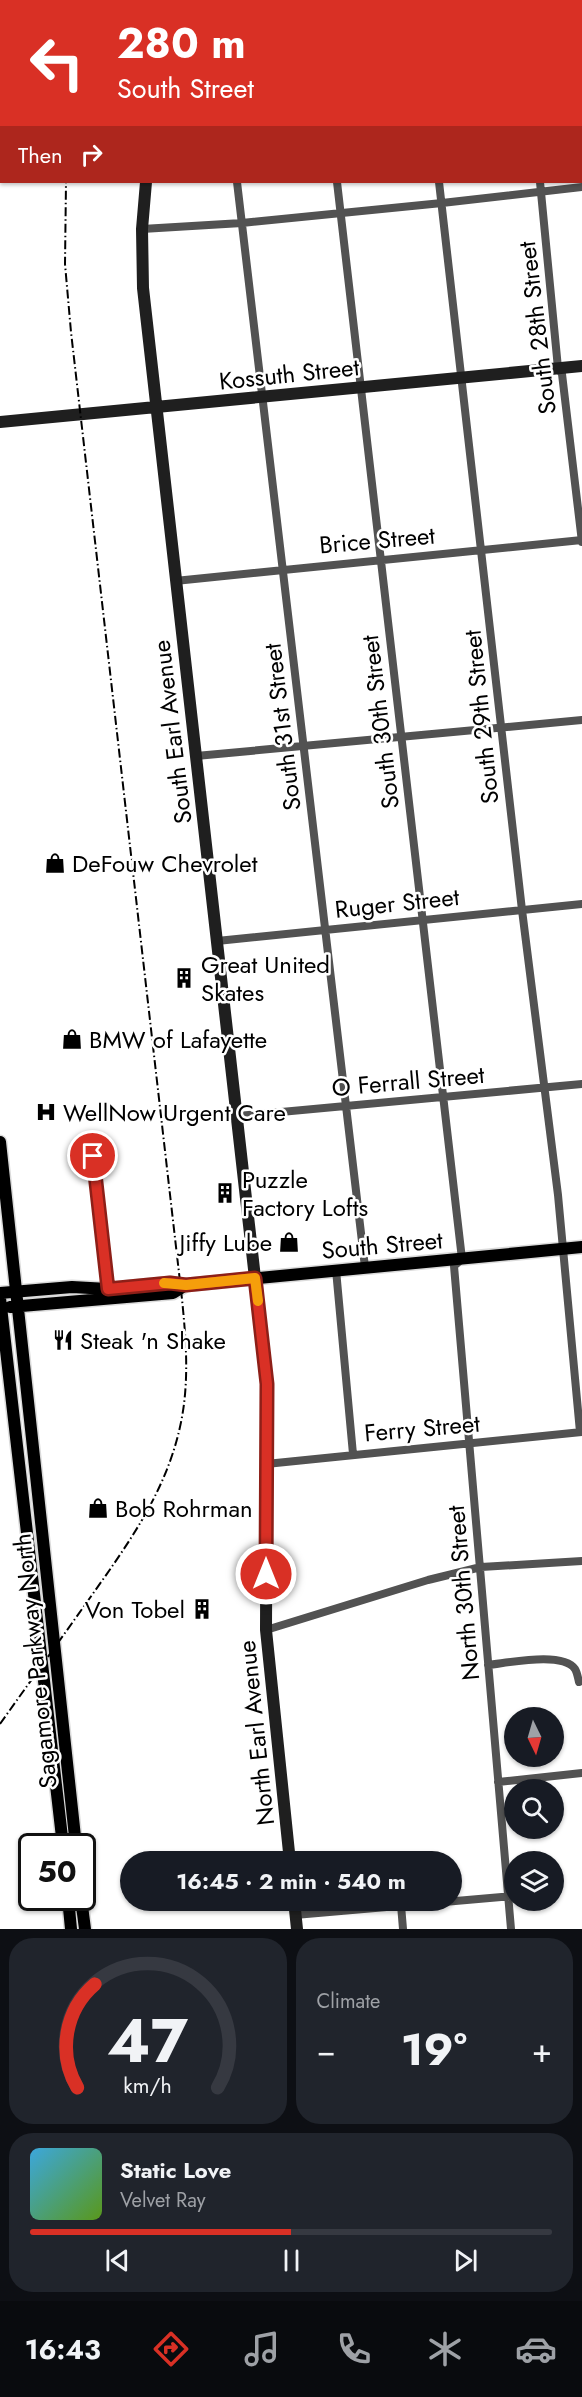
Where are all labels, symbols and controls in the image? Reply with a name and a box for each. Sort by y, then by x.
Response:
text: 280 m [117,13,246,74]
icon: left [18,24,96,102]
text: South Street [117,69,254,108]
icon: right [75,138,108,171]
text: Then [18,139,63,171]
street label: South 28th Street [509,239,565,416]
street label: Kossuth Street [217,349,361,399]
street label: Brice Street [318,517,437,562]
street label: South 29th Street [454,628,508,806]
street label: South 30th Street [352,633,408,811]
street label: South Earl Avenue [143,638,201,826]
street label: South 31st Street [254,641,310,813]
place label: DeFouw Chevrolet [72,846,258,881]
shop icon: DeFouw Chevrolet [43,851,67,875]
street label: Ruger Street [333,879,461,927]
place label: Great United Skates [201,947,330,1010]
building icon: Great United Skates [172,966,196,990]
place label: BMW of Lafayette [89,1022,267,1057]
shop icon: BMW of Lafayette [60,1027,84,1051]
street label: O Ferrall Street [330,1057,486,1105]
place label: WellNow Urgent Care [63,1095,286,1130]
hospital icon: WellNow Urgent Care [34,1100,58,1124]
pin [67,1130,118,1181]
icon: arrive [76,1139,109,1172]
place label: Puzzle Factory Lofts [242,1162,368,1225]
building icon: Puzzle Factory Lofts [213,1181,237,1205]
street label: South Street [320,1222,444,1268]
place label: Jiffy Lube [177,1225,272,1260]
shop icon: Jiffy Lube [277,1230,301,1254]
place label: Steak 'n Shake [80,1323,226,1358]
restaurant icon: Steak 'n Shake [51,1328,75,1352]
street label: Ferry Street [363,1405,481,1450]
place label: Bob Rohrman [115,1491,253,1526]
shop icon: Bob Rohrman [86,1496,110,1520]
street label: North 30th Street [438,1504,488,1682]
street label: Sagamore Parkway North [4,1532,66,1790]
position arrow [234,1542,298,1606]
place label: Von Tobel [85,1592,185,1627]
building icon: Von Tobel [190,1597,214,1621]
street label: North Earl Avenue [229,1639,283,1827]
north arrow [504,1707,564,1767]
map controls [504,1707,564,1911]
button: search [504,1779,564,1839]
speed limit sign: 50 [18,1833,96,1911]
button: layers [504,1851,564,1911]
text: 16:45 · 2 min · 540 m [176,1865,406,1897]
text: Climate [317,1987,380,2016]
text: 47 [107,1995,189,2085]
text: 19° [401,2017,467,2082]
text: − [317,2027,336,2074]
text: + [532,2027,552,2074]
text: km/h [124,2070,172,2101]
text: Static Love [120,2154,231,2186]
text: Velvet Ray [120,2186,206,2215]
icon: previous [101,2244,134,2277]
icon: pause [275,2244,308,2277]
icon: next [449,2244,482,2277]
icon: directions [150,2328,192,2370]
icon: music [241,2328,283,2370]
icon: phone [333,2328,375,2370]
icon: climate [424,2328,466,2370]
icon: car [515,2328,557,2370]
text: 16:43 [25,2330,101,2369]

